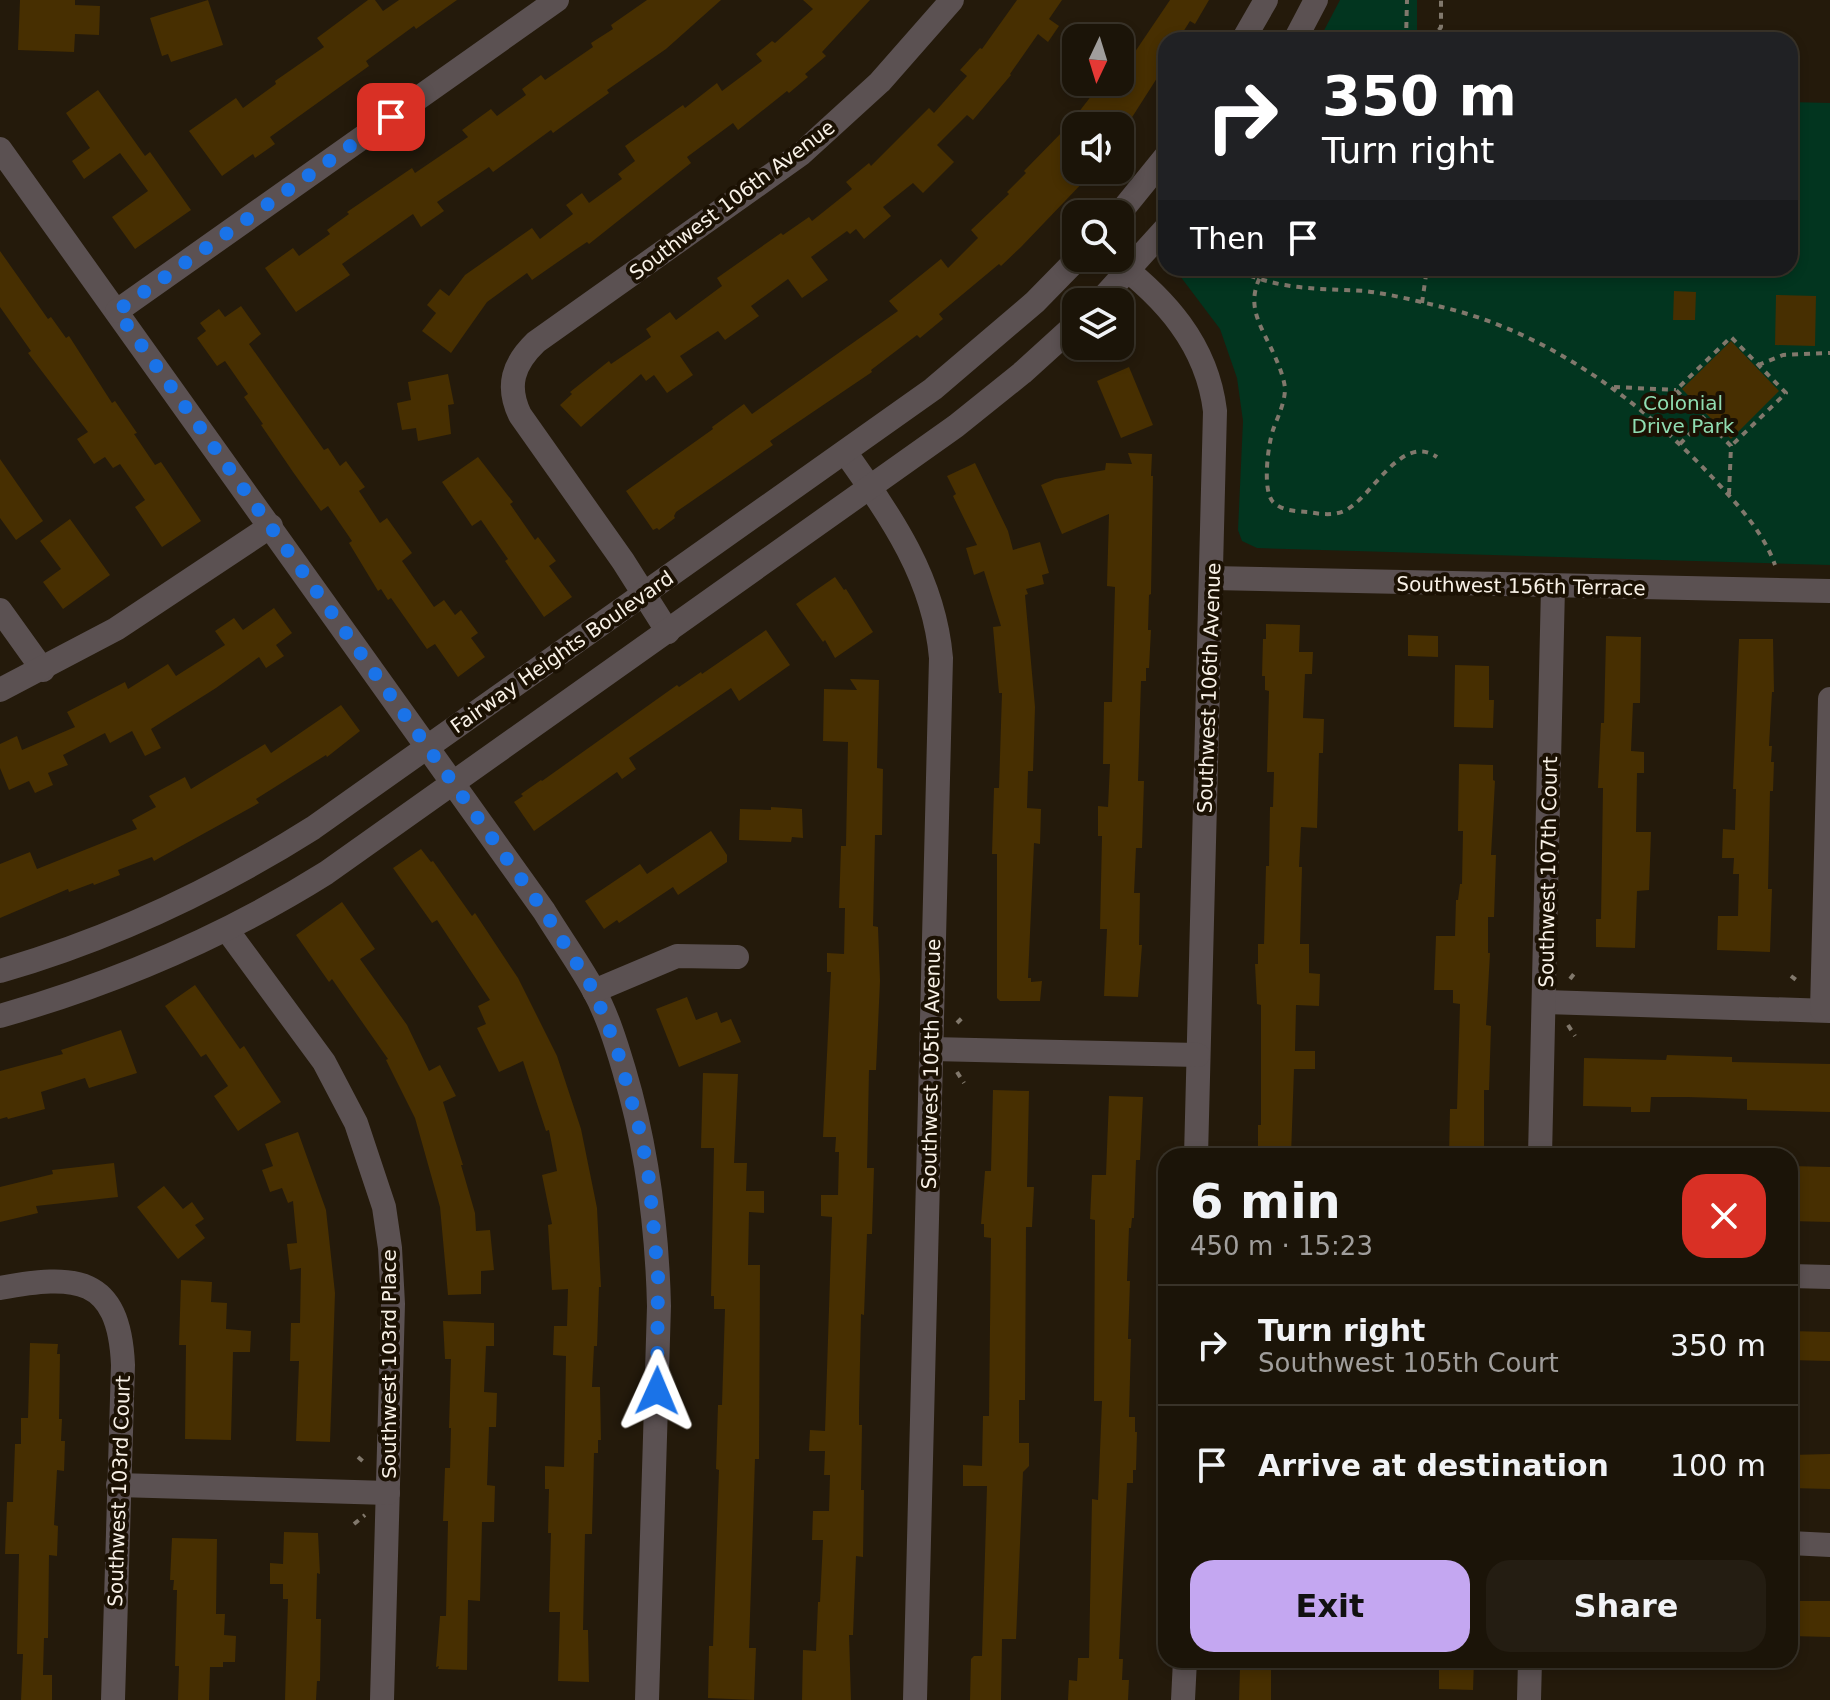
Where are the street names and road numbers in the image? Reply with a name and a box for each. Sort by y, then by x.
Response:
street label: Southwest 106th Avenue [625,115,839,285]
street label: Southwest 106th Avenue [1193,562,1225,814]
street label: Fairway Heights Boulevard [446,566,678,738]
street label: Southwest 156th Terrace [1396,572,1646,600]
street label: Southwest 107th Court [1534,756,1562,988]
street label: Southwest 105th Avenue [917,938,945,1190]
street label: Southwest 103rd Place [377,1249,401,1479]
street label: Southwest 103rd Court [103,1375,135,1607]

